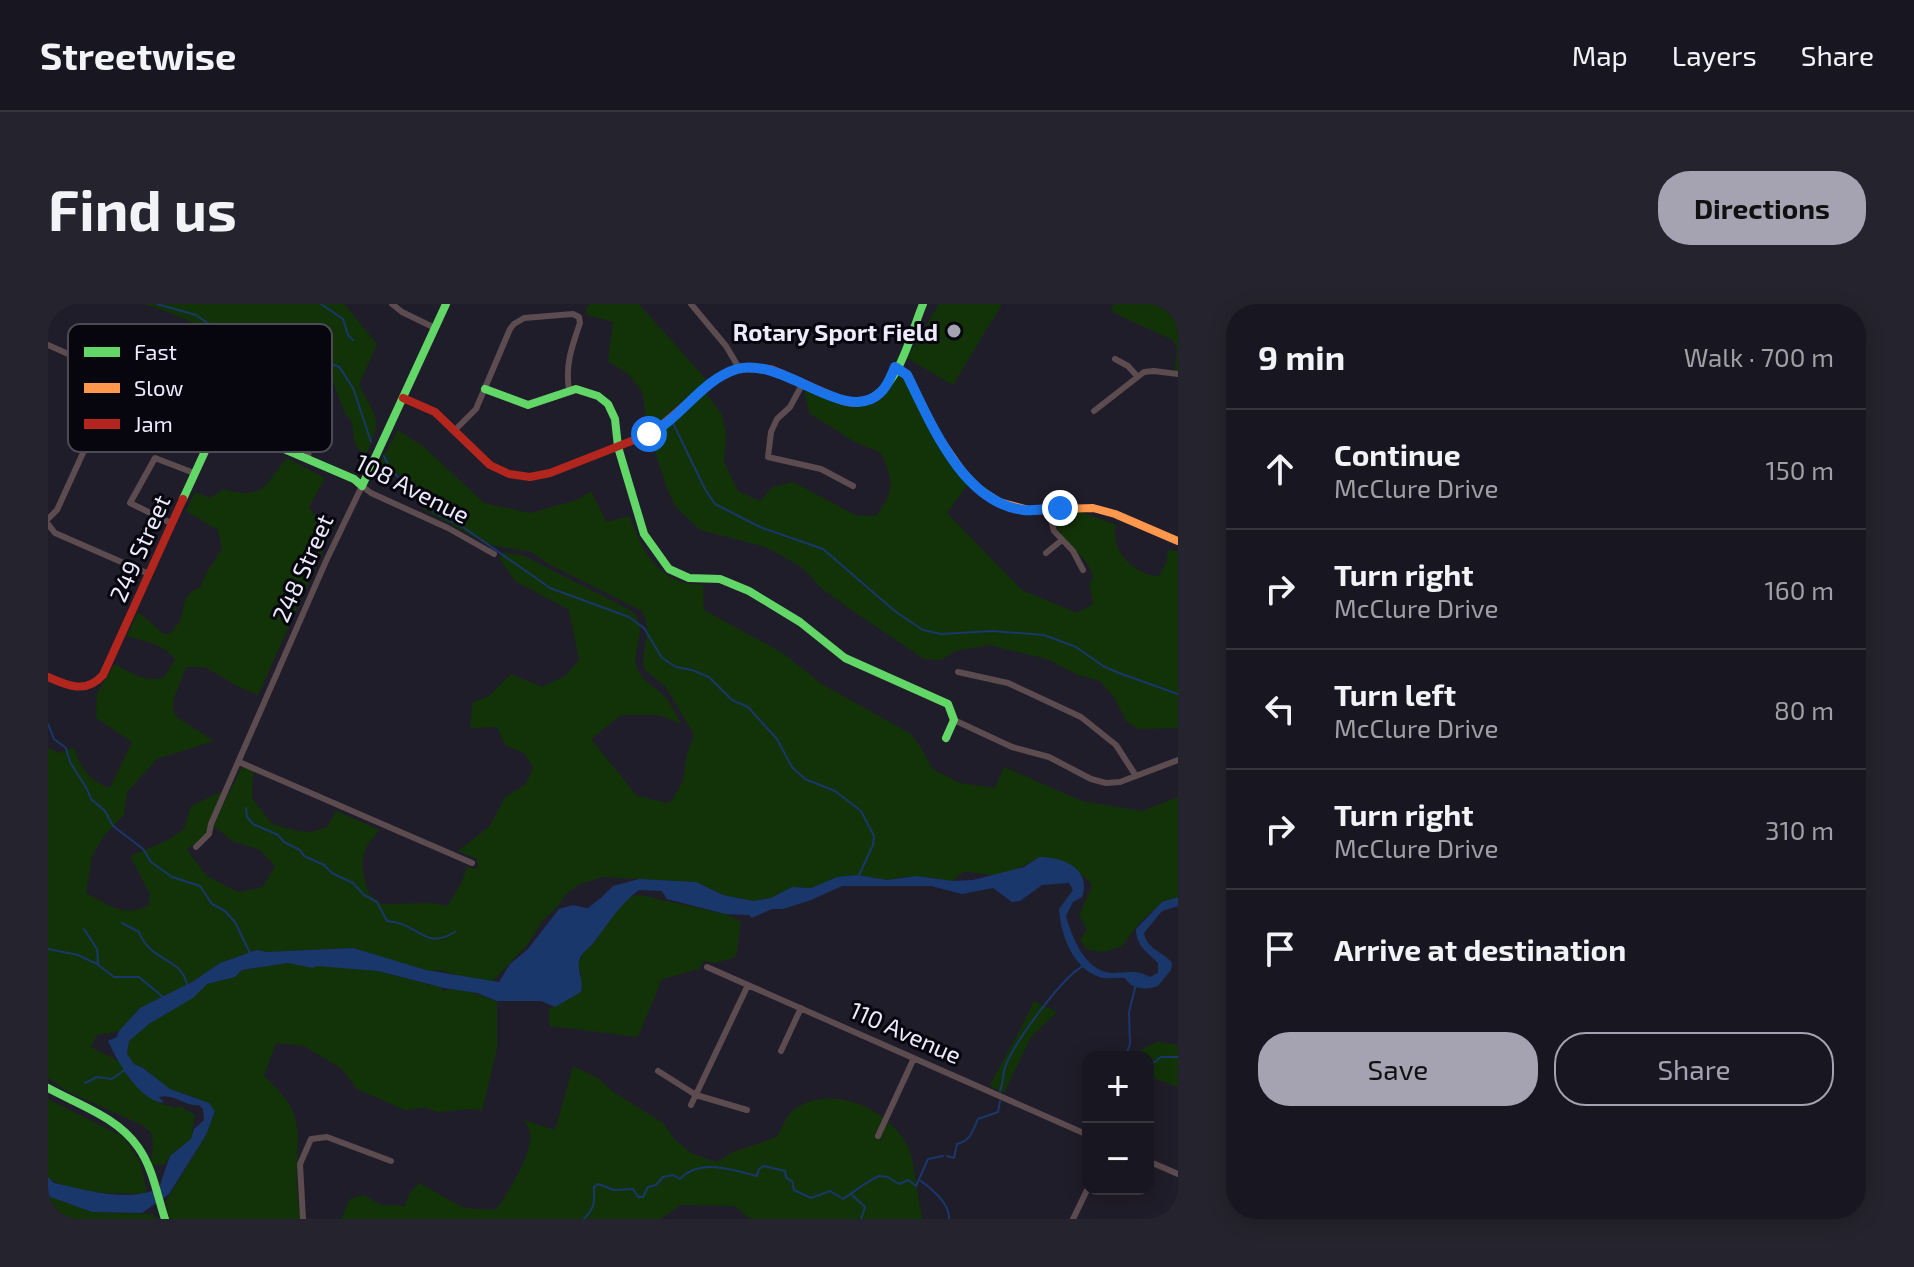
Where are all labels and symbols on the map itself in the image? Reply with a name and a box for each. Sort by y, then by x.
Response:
place label: Rotary Sport Field [733,317,938,346]
marker: Rotary Sport Field [945,322,963,340]
legend [68,324,332,452]
text: Fast [134,338,177,364]
text: Slow [134,374,183,400]
text: Jam [134,410,173,436]
route start [631,416,667,452]
street label: 108 Avenue [351,447,475,529]
street label: 249 Street [103,490,175,606]
route end [1042,490,1078,526]
street label: 248 Street [265,510,339,626]
street label: 110 Avenue [846,995,966,1069]

